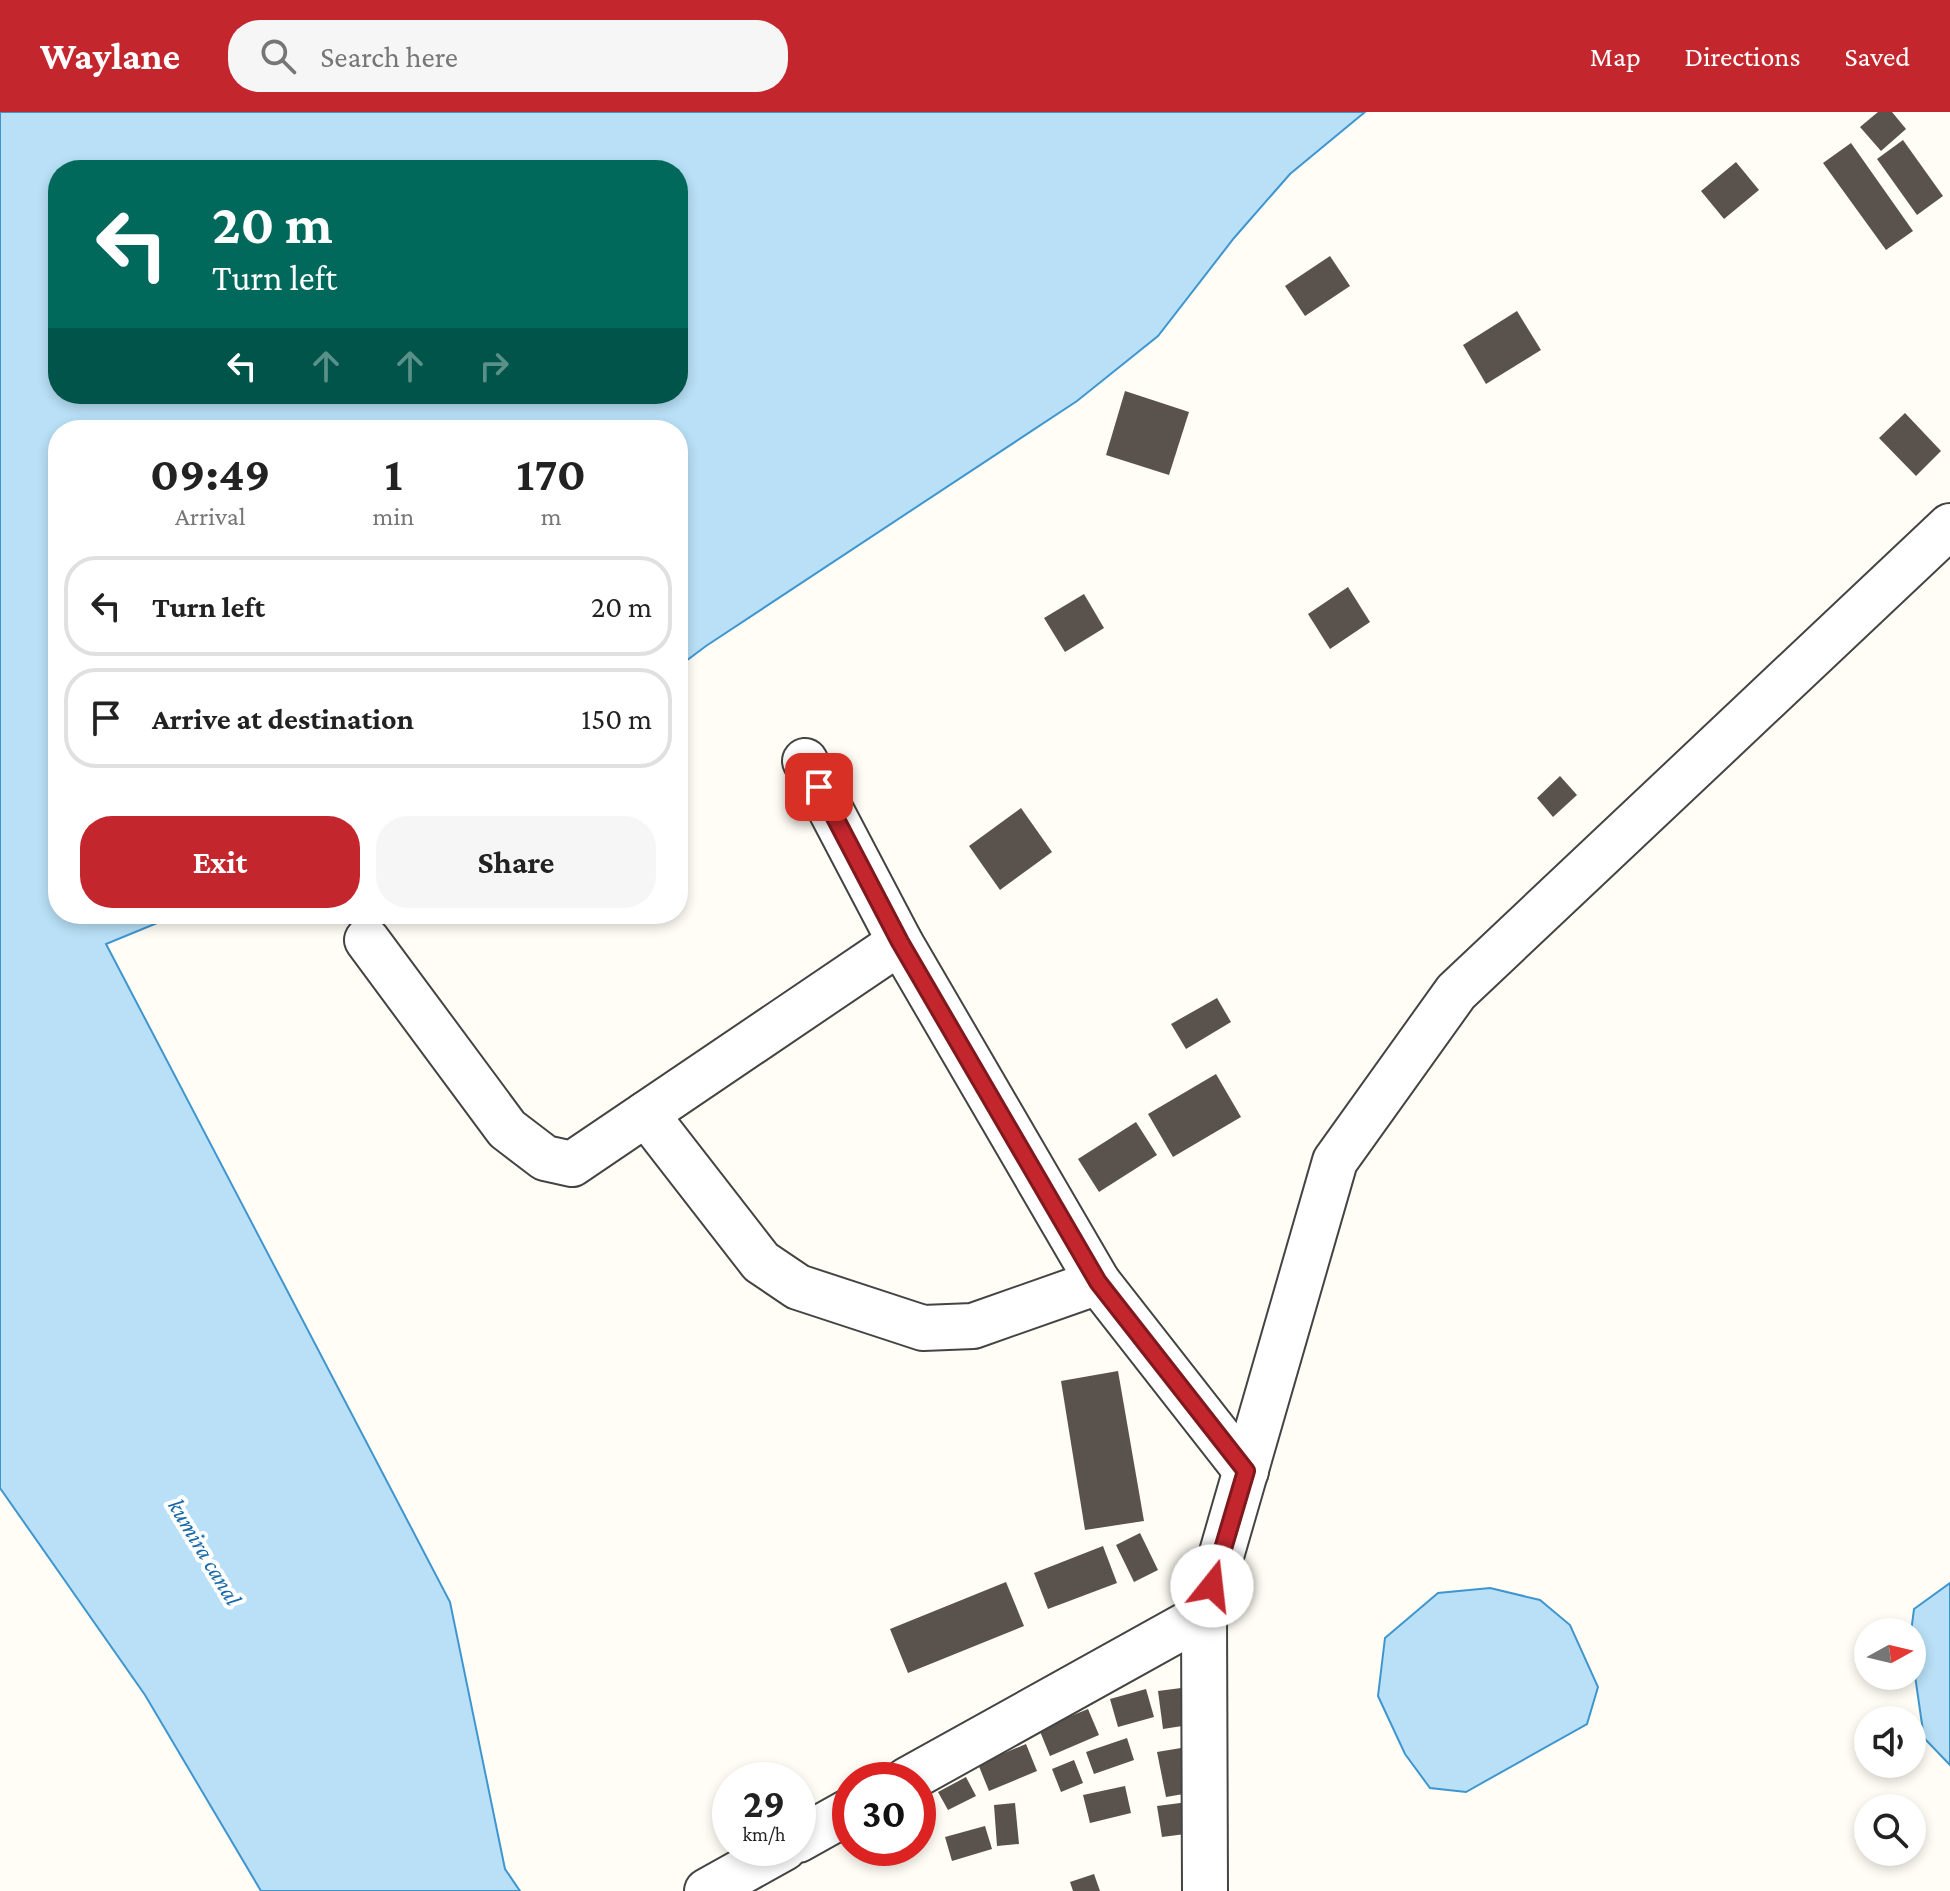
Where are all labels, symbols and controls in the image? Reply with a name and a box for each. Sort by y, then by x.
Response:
search box [228,20,788,92]
icon: search [256,34,300,78]
text: Waylane [40,35,180,77]
text: Search here [320,40,458,73]
text: Map [1590,41,1641,72]
text: Directions [1685,41,1800,72]
text: Saved [1844,41,1910,72]
icon: left [80,192,184,296]
text: 20 m [212,193,333,255]
text: Turn left [212,258,337,298]
icon: left [220,344,264,388]
icon: ahead [304,344,348,388]
icon: ahead [388,344,432,388]
icon: right [472,344,516,388]
text: 09:49 [150,447,271,500]
text: 1 [384,447,402,500]
text: 170 [516,447,586,500]
text: Arrival [175,502,246,531]
text: min [373,502,414,531]
text: m [541,502,562,531]
icon: left [84,584,128,628]
text: Turn left [152,590,265,623]
text: 20 m [591,590,652,623]
icon: arrive [84,696,128,740]
text: Arrive at destination [152,702,414,735]
text: 150 m [581,702,652,735]
pin [785,753,853,821]
icon: arrive [797,765,841,809]
button: Exit [80,816,360,908]
button: Share [376,816,656,908]
water label: kumira canal [163,1494,248,1611]
position arrow [1170,1544,1254,1628]
north arrow [1854,1618,1926,1690]
map controls [1854,1618,1926,1866]
button: sound [1854,1706,1926,1778]
speed limit sign: 30 [832,1762,936,1866]
text: 29 [743,1781,785,1826]
button: search [1854,1794,1926,1866]
text: km/h [742,1823,786,1845]

